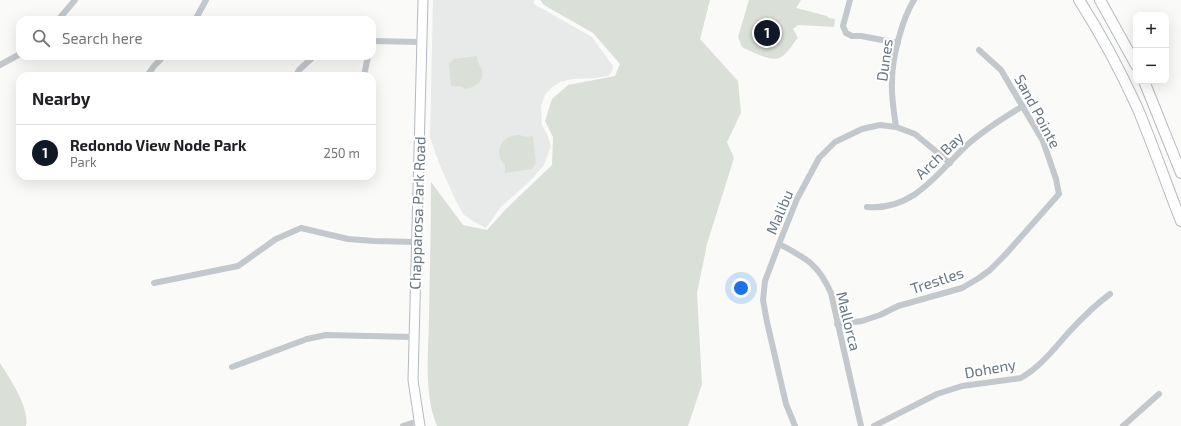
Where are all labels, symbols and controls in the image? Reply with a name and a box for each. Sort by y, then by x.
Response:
map controls [1133,12,1169,84]
button: + [1133,12,1169,48]
search box [16,16,376,60]
pin: 1 [754,18,780,48]
icon: search [30,27,52,49]
text: Search here [62,29,143,47]
street label: Dunes [872,38,896,82]
button: − [1133,48,1169,84]
street label: Sand Pointe [1011,71,1065,151]
text: Nearby [32,88,90,108]
street label: Arch Bay [911,128,967,182]
text: Redondo View Node Park [70,136,246,154]
street label: Chapparosa Park Road [405,136,429,290]
text: 1 [42,145,48,161]
text: 250 m [324,145,360,161]
text: Park [70,154,97,170]
street label: Malibu [762,187,796,237]
street label: Trestles [908,263,966,297]
your location [731,278,751,298]
street label: Mallorca [833,290,865,352]
street label: Doheny [963,355,1017,381]

